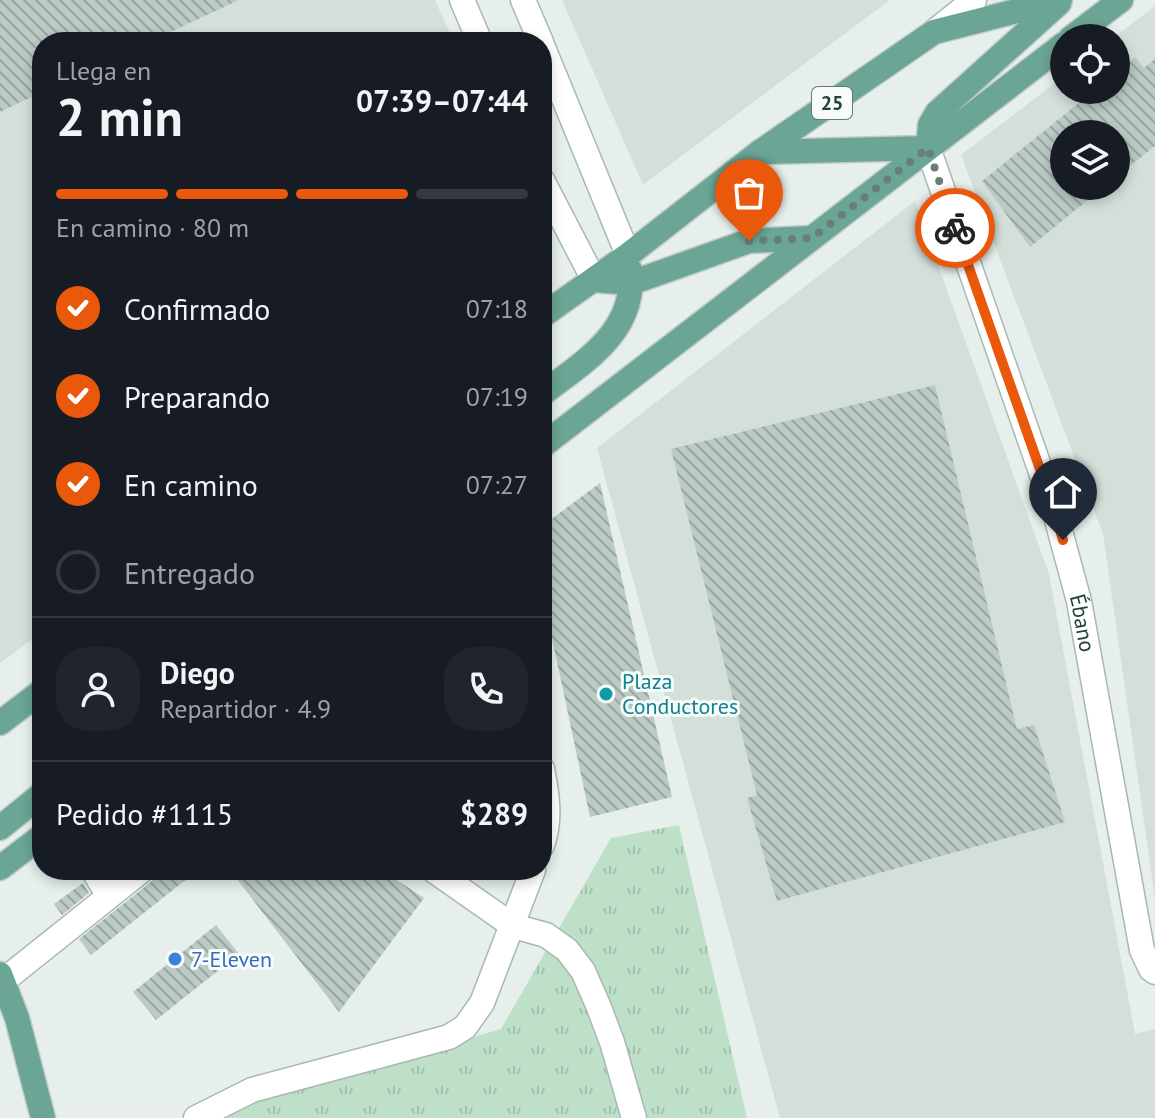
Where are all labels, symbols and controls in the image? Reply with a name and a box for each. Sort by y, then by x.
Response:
map controls [1050,24,1130,200]
button: locate [1050,24,1130,104]
text: Llega en [56,54,151,87]
text: 07:39–07:44 [356,81,528,120]
text: 2 min [56,83,183,150]
road number: 25 [812,87,852,119]
button: layers [1050,120,1130,200]
pin [715,159,783,241]
icon: bag [727,171,771,215]
courier [915,188,995,268]
icon: bike [933,206,977,250]
text: En camino · 80 m [56,211,249,244]
icon: check [56,286,100,330]
text: Confirmado [124,289,270,328]
text: 07:18 [466,292,528,325]
icon: check [56,374,100,418]
text: Preparando [124,377,270,416]
text: 07:19 [466,380,528,413]
pin [1029,458,1097,540]
icon: check [56,462,100,506]
text: En camino [124,465,258,504]
text: 07:27 [466,468,528,501]
icon: home [1041,470,1085,514]
text: Entregado [124,553,255,592]
street label: Ébano [1064,591,1102,654]
button: person [56,647,140,731]
button: phone [444,647,528,731]
text: Diego [160,653,235,692]
place label: Plaza Conductores [622,667,738,720]
marker: Plaza Conductores [597,685,615,703]
text: Repartidor · 4.9 [160,692,331,725]
text: Pedido #1115 [56,794,233,833]
text: $289 [460,794,528,833]
place label: 7-Eleven [191,945,272,973]
marker: 7-Eleven [166,950,184,968]

